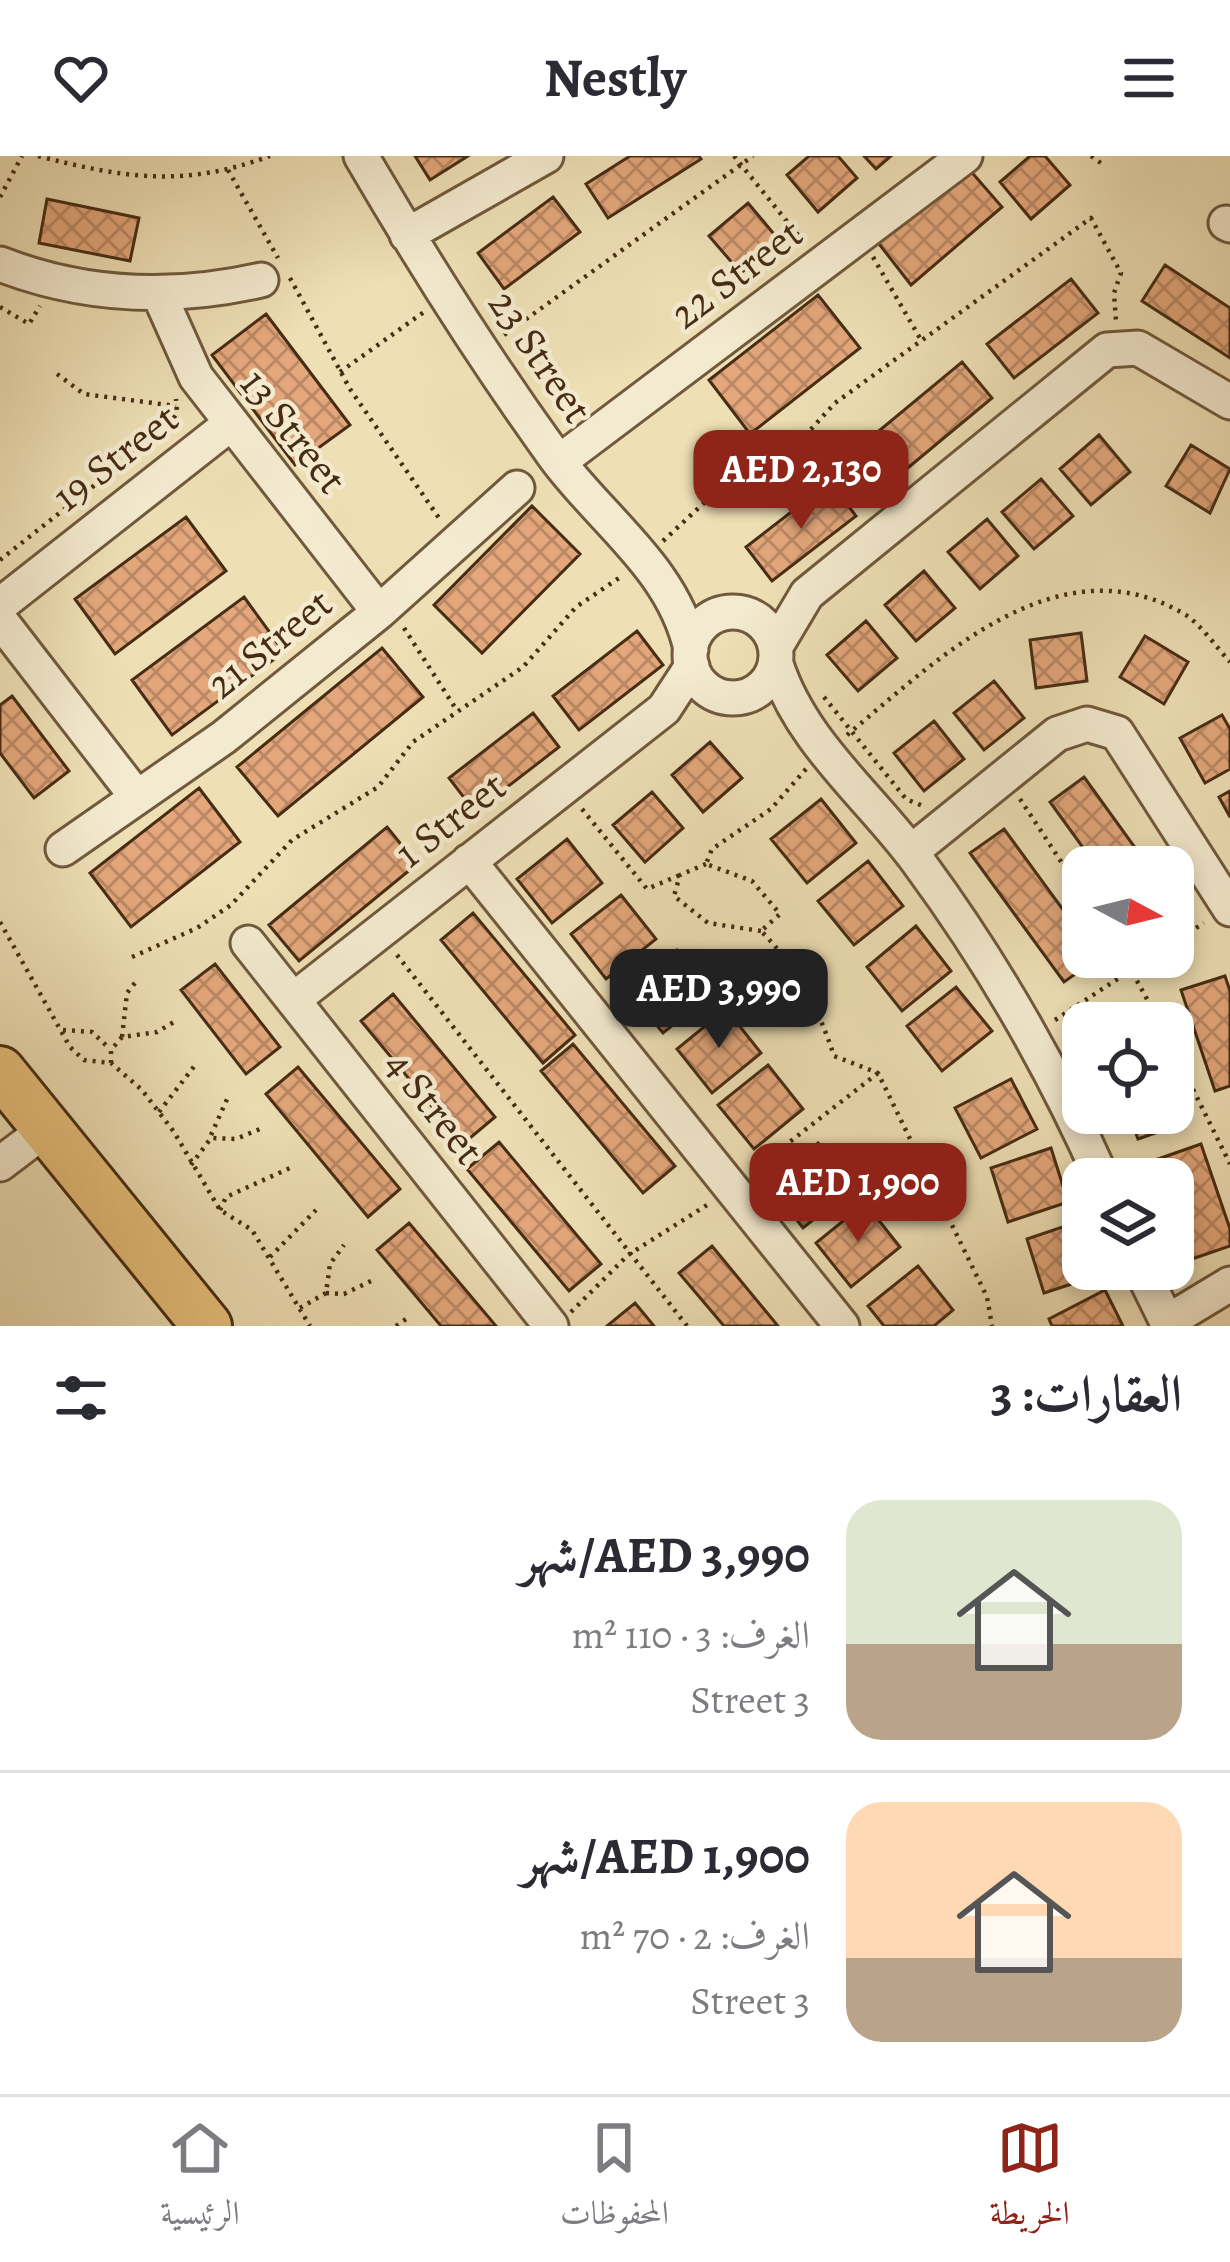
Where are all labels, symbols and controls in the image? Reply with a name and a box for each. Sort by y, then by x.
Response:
text: Nestly [544,41,686,115]
icon: heart [48,45,114,111]
icon: menu [1116,45,1182,111]
street label: 22 Street [658,205,814,341]
street label: 23 Street [476,278,606,434]
street label: 13 Street [227,357,361,505]
street label: 19 Street [40,390,190,524]
pin: AED 2,130 [664,430,938,532]
text: AED 2,130 [720,442,882,495]
street label: 21 Street [194,575,344,711]
street label: 1 Street [383,758,517,880]
north arrow [1062,846,1194,978]
map controls [1062,846,1194,1290]
pin: AED 3,990 [582,949,856,1051]
text: AED 3,990 [637,961,801,1014]
button: locate [1062,1002,1194,1134]
street label: 4 Street [372,1038,498,1176]
pin: AED 1,900 [721,1143,995,1245]
text: AED 1,900 [776,1155,940,1208]
button: layers [1062,1158,1194,1290]
text: العقارات: 3 [991,1359,1182,1429]
icon: filters [48,1365,114,1431]
text: AED 3,990/شهر [520,1520,810,1590]
icon: home [942,1548,1086,1692]
text: الغرف: 3 · 110 m² [572,1608,810,1661]
text: 3 Street [690,1673,810,1726]
text: AED 1,900/شهر [521,1821,810,1891]
icon: home [942,1850,1086,1994]
text: الغرف: 2 · 70 m² [580,1909,810,1962]
text: 3 Street [690,1974,810,2027]
tab: الرئيسية [160,2115,240,2245]
tab: المحفوظات [560,2115,669,2245]
tab: الخريطة [989,2115,1070,2245]

